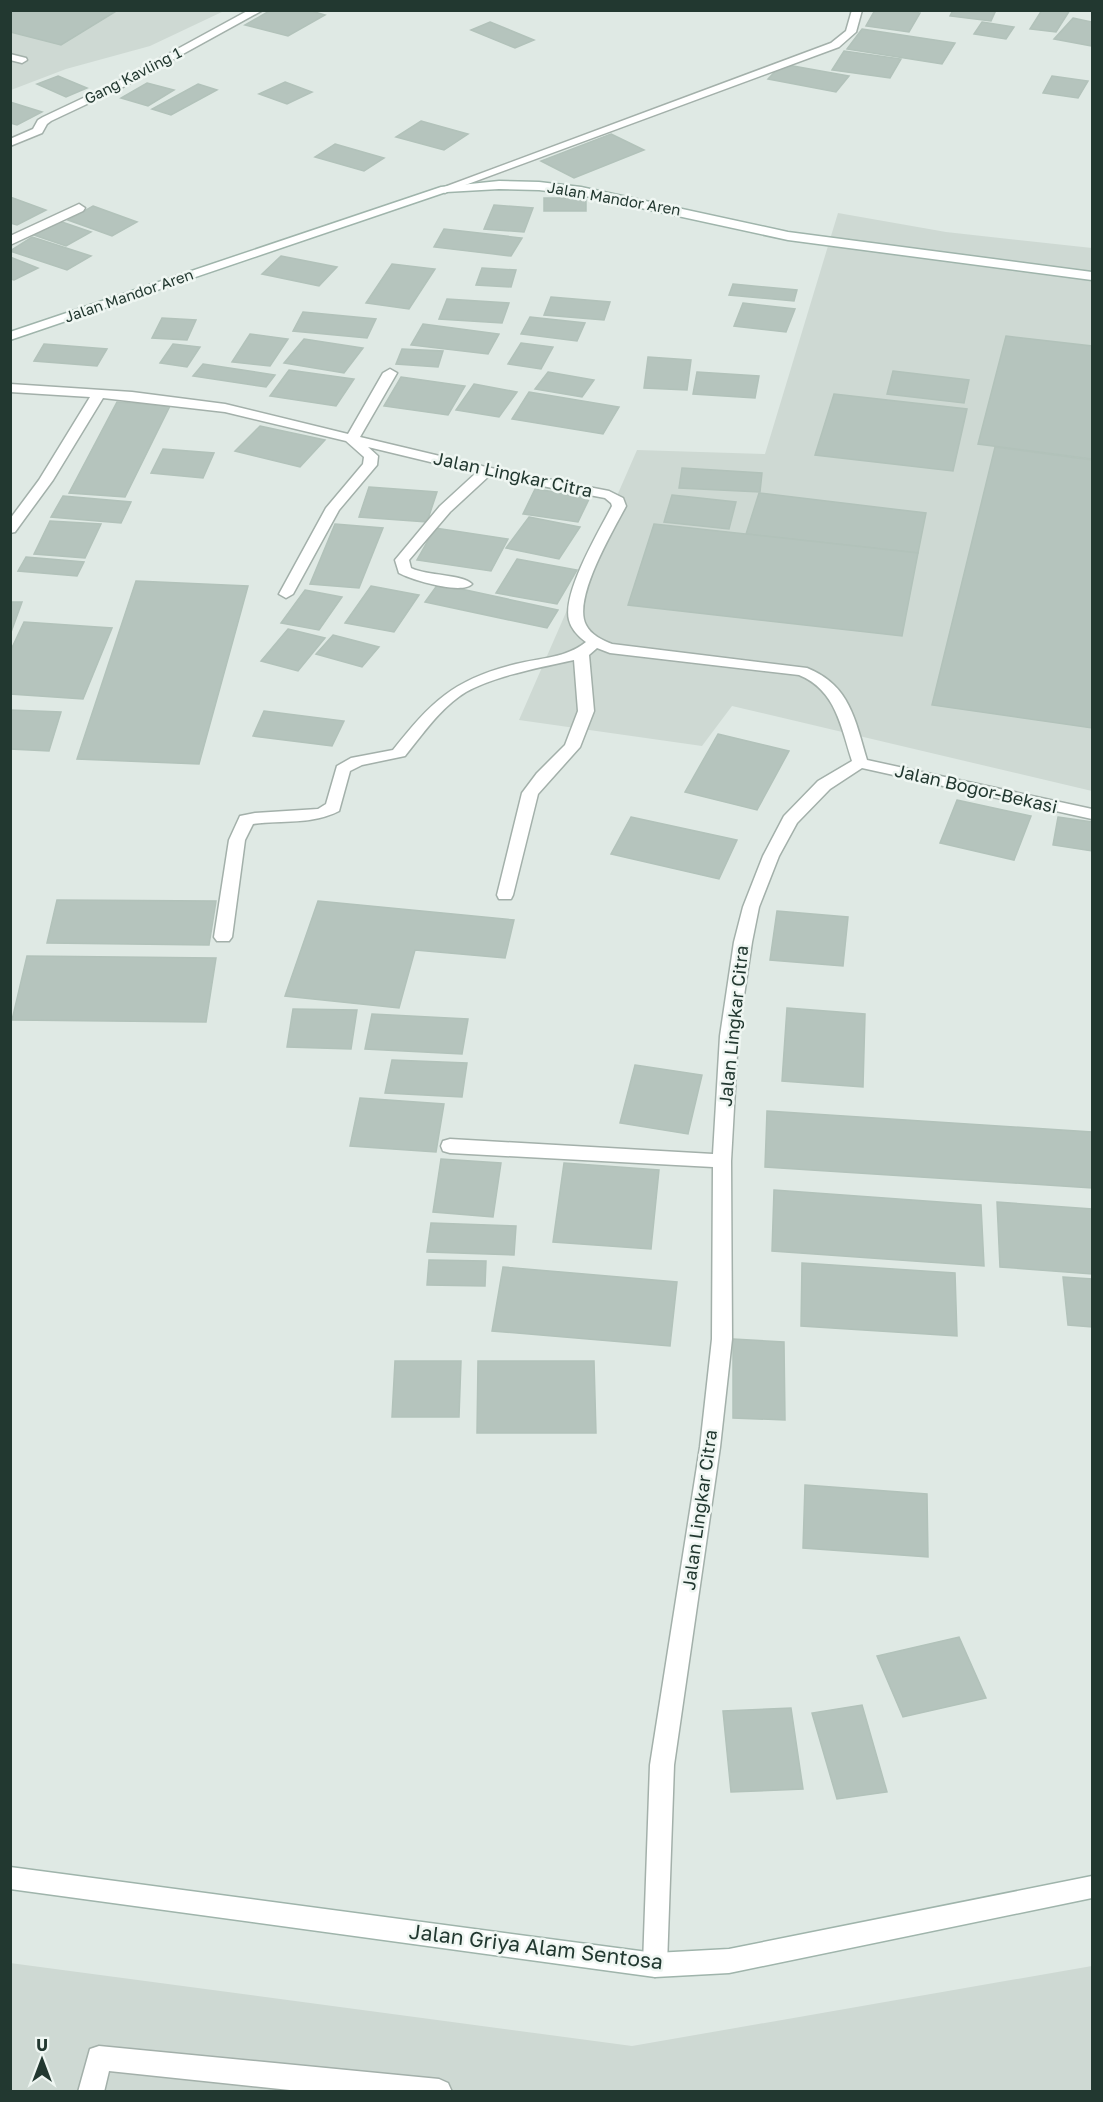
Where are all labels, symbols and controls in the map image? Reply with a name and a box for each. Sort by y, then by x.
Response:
street label: Gang Kavling 1 [81,43,184,107]
street label: Jalan Mandor Aren [546,177,682,219]
street label: Jalan Mandor Aren [62,265,196,326]
street label: Jalan Lingkar Citra [432,446,595,502]
street label: Jalan Bogor-Bekasi [893,759,1060,817]
street label: Jalan Lingkar Citra [714,944,752,1108]
street label: Jalan Lingkar Citra [677,1428,721,1592]
street label: Jalan Griya Alam Sentosa [408,1918,665,1974]
north arrow [12,2030,72,2090]
text: U [36,2035,48,2055]

